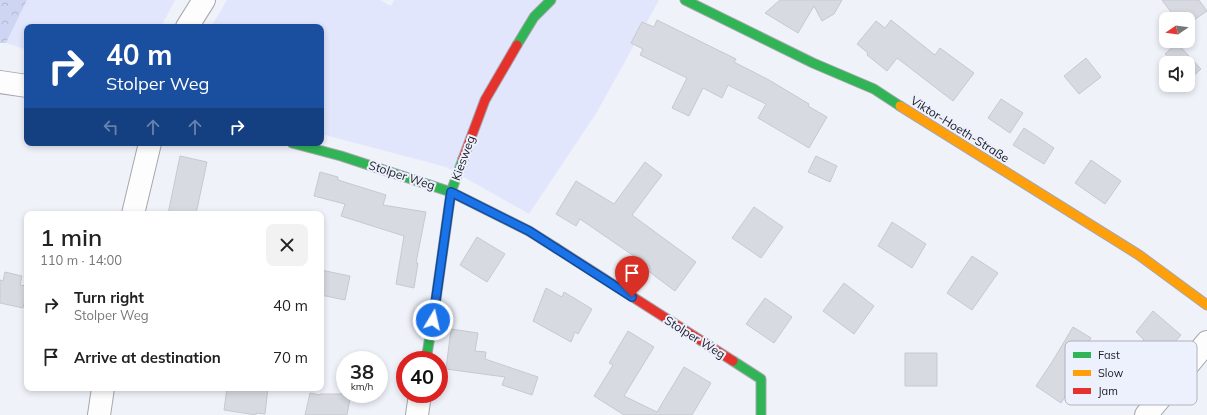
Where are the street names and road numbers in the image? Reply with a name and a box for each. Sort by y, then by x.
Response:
street label: Viktor-Hoeth-Straße [908,93,1012,165]
street label: Kiesweg [448,133,478,183]
street label: Stolper Weg [367,157,437,193]
street label: Stolper Weg [662,312,728,362]

